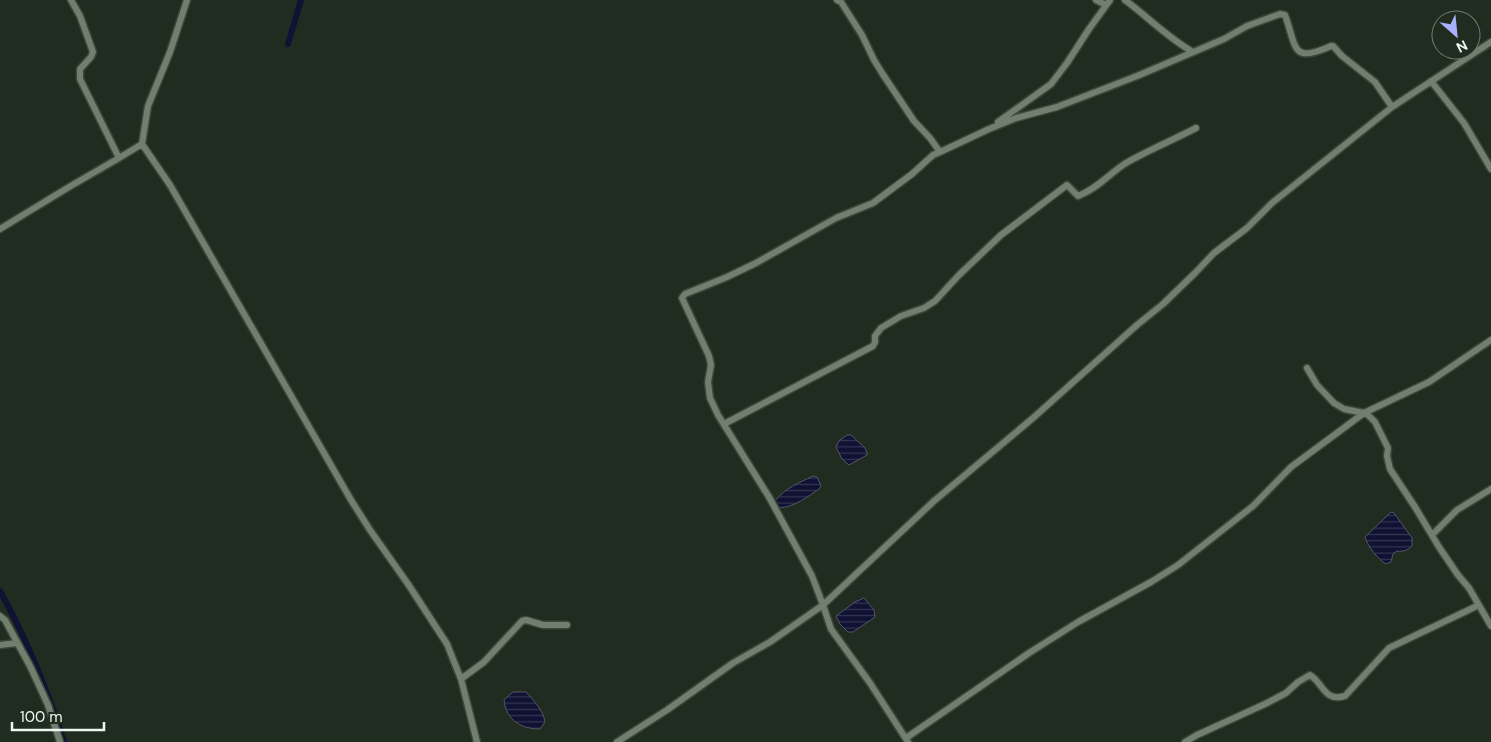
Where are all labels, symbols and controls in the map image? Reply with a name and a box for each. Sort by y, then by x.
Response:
north arrow [1431,10,1481,60]
text: N [1453,36,1471,57]
scale bar [12,700,105,732]
text: 100 m [20,707,63,727]

